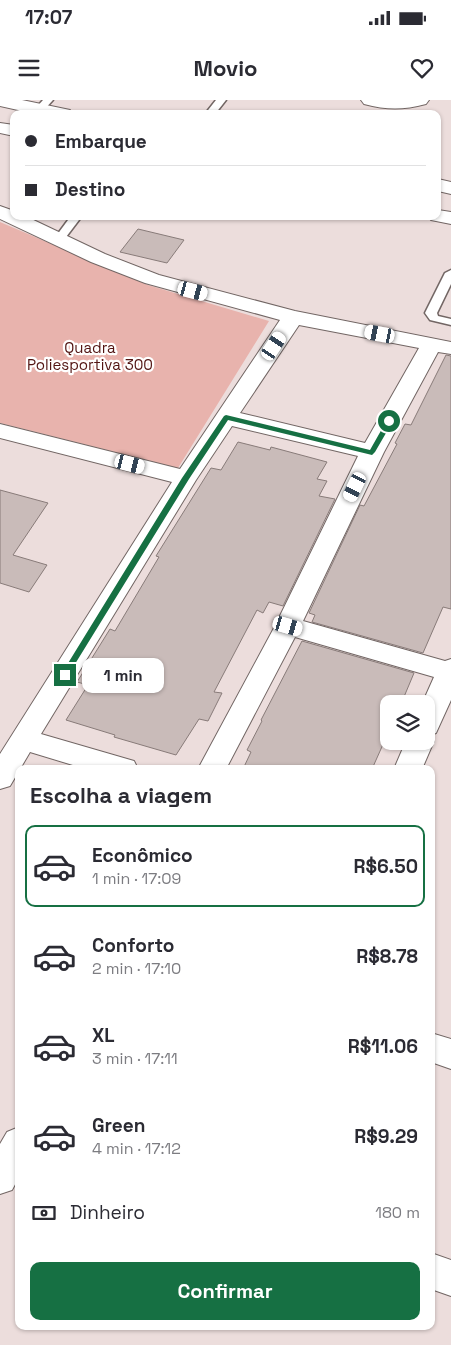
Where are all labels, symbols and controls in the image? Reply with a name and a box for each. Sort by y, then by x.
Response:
text: 17:07 [25,5,72,30]
icon: menu [15,54,43,82]
text: Movio [194,54,257,82]
icon: heart [408,54,436,82]
text: Embarque [55,129,147,154]
text: Destino [55,177,125,202]
car [176,280,209,302]
car [363,324,396,344]
car [259,329,288,363]
park label: Quadra Poliesportiva 300 [27,338,153,374]
route start [378,410,400,432]
car [113,453,146,475]
car [341,470,368,504]
car [271,615,304,637]
callout: 1 min [82,658,165,692]
route end [54,664,76,686]
text: 1 min [103,665,143,686]
map controls [380,695,435,750]
button: layers [380,695,435,750]
text: Escolha a viagem [30,781,212,809]
text: Econômico [92,843,193,868]
icon: car [32,844,77,889]
text: R$6.50 [353,854,418,879]
text: 1 min · 17:09 [92,868,181,889]
text: Conforto [92,933,174,958]
icon: car [32,934,77,979]
text: R$8.78 [356,944,418,969]
text: 2 min · 17:10 [92,958,181,979]
text: XL [92,1023,115,1048]
icon: car [32,1024,77,1069]
text: R$11.06 [348,1034,418,1059]
text: 3 min · 17:11 [92,1048,178,1069]
text: Green [92,1113,145,1138]
icon: car [32,1114,77,1159]
text: R$9.29 [354,1124,418,1149]
text: 4 min · 17:12 [92,1138,181,1159]
icon: cash [30,1199,58,1227]
text: Dinheiro [70,1200,145,1225]
text: 180 m [375,1202,420,1223]
button: Confirmar [30,1262,420,1320]

